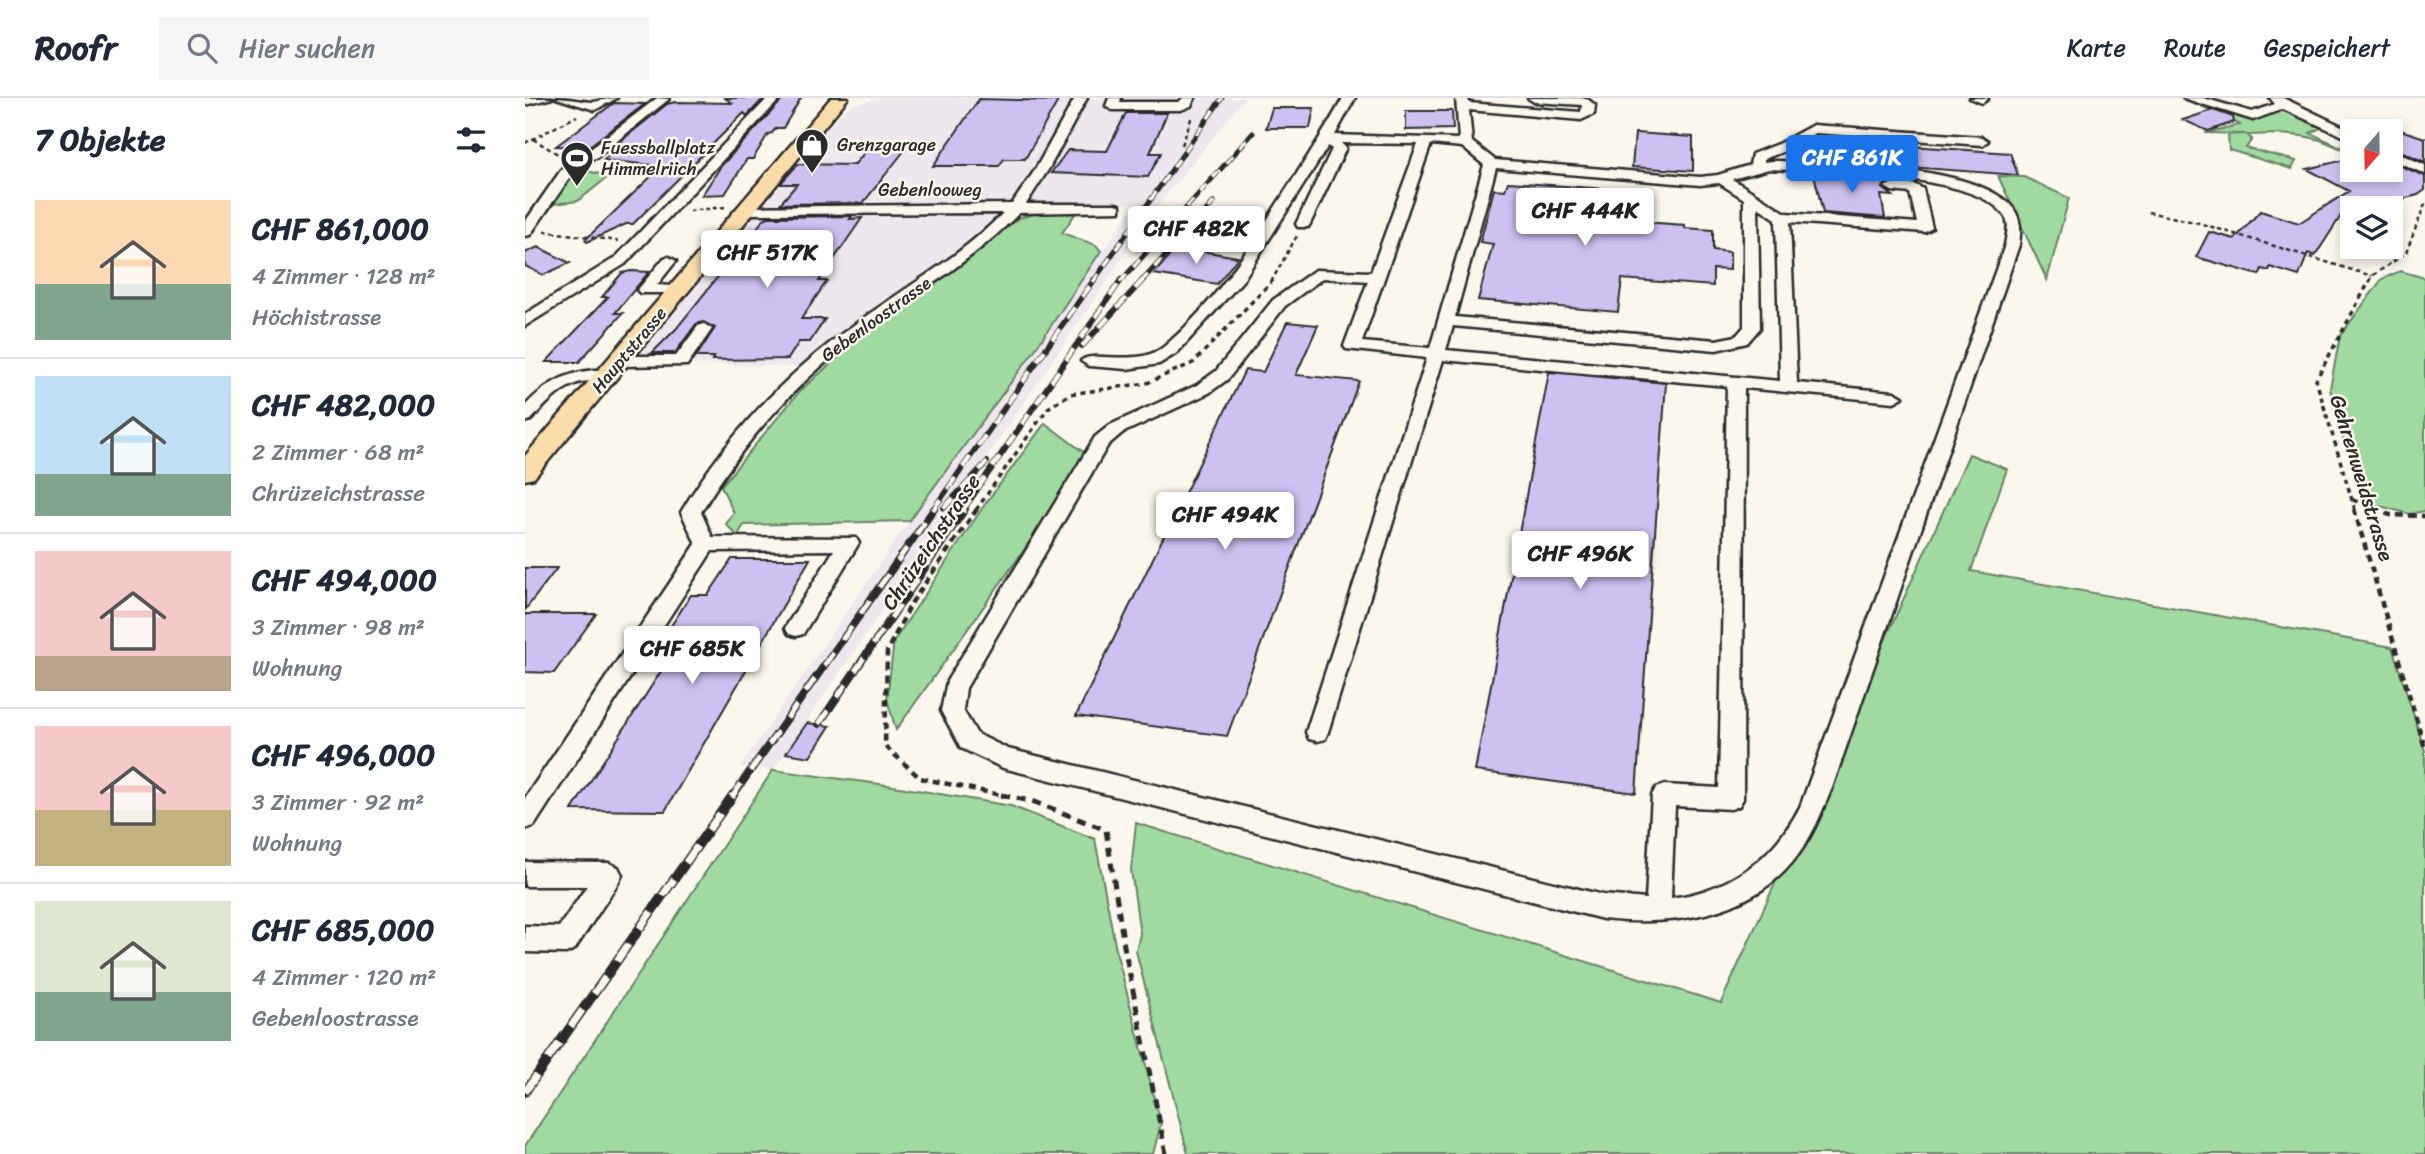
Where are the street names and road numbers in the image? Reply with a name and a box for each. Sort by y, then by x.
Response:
street label: Gebenlooweg [878,174,982,206]
street label: Gebenloostrasse [814,268,938,370]
street label: Hauptstrasse [583,299,675,401]
street label: Gehrenweidstrasse [2319,390,2405,566]
street label: Chrüzeichstrasse [871,466,991,618]

